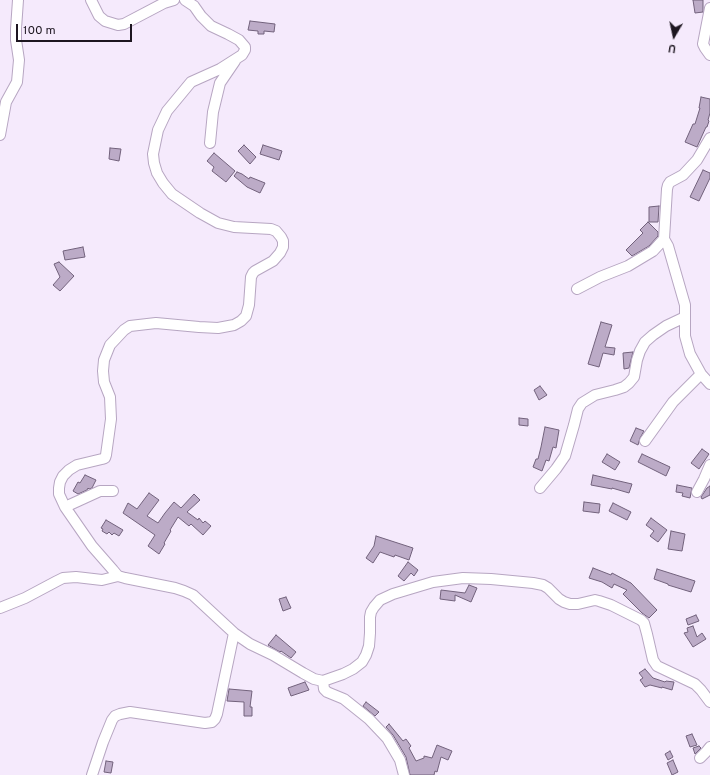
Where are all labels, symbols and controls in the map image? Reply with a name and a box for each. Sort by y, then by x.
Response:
scale bar [18,16,134,42]
north arrow [654,16,694,56]
text: 100 m [23,23,56,39]
text: U [667,40,677,55]

